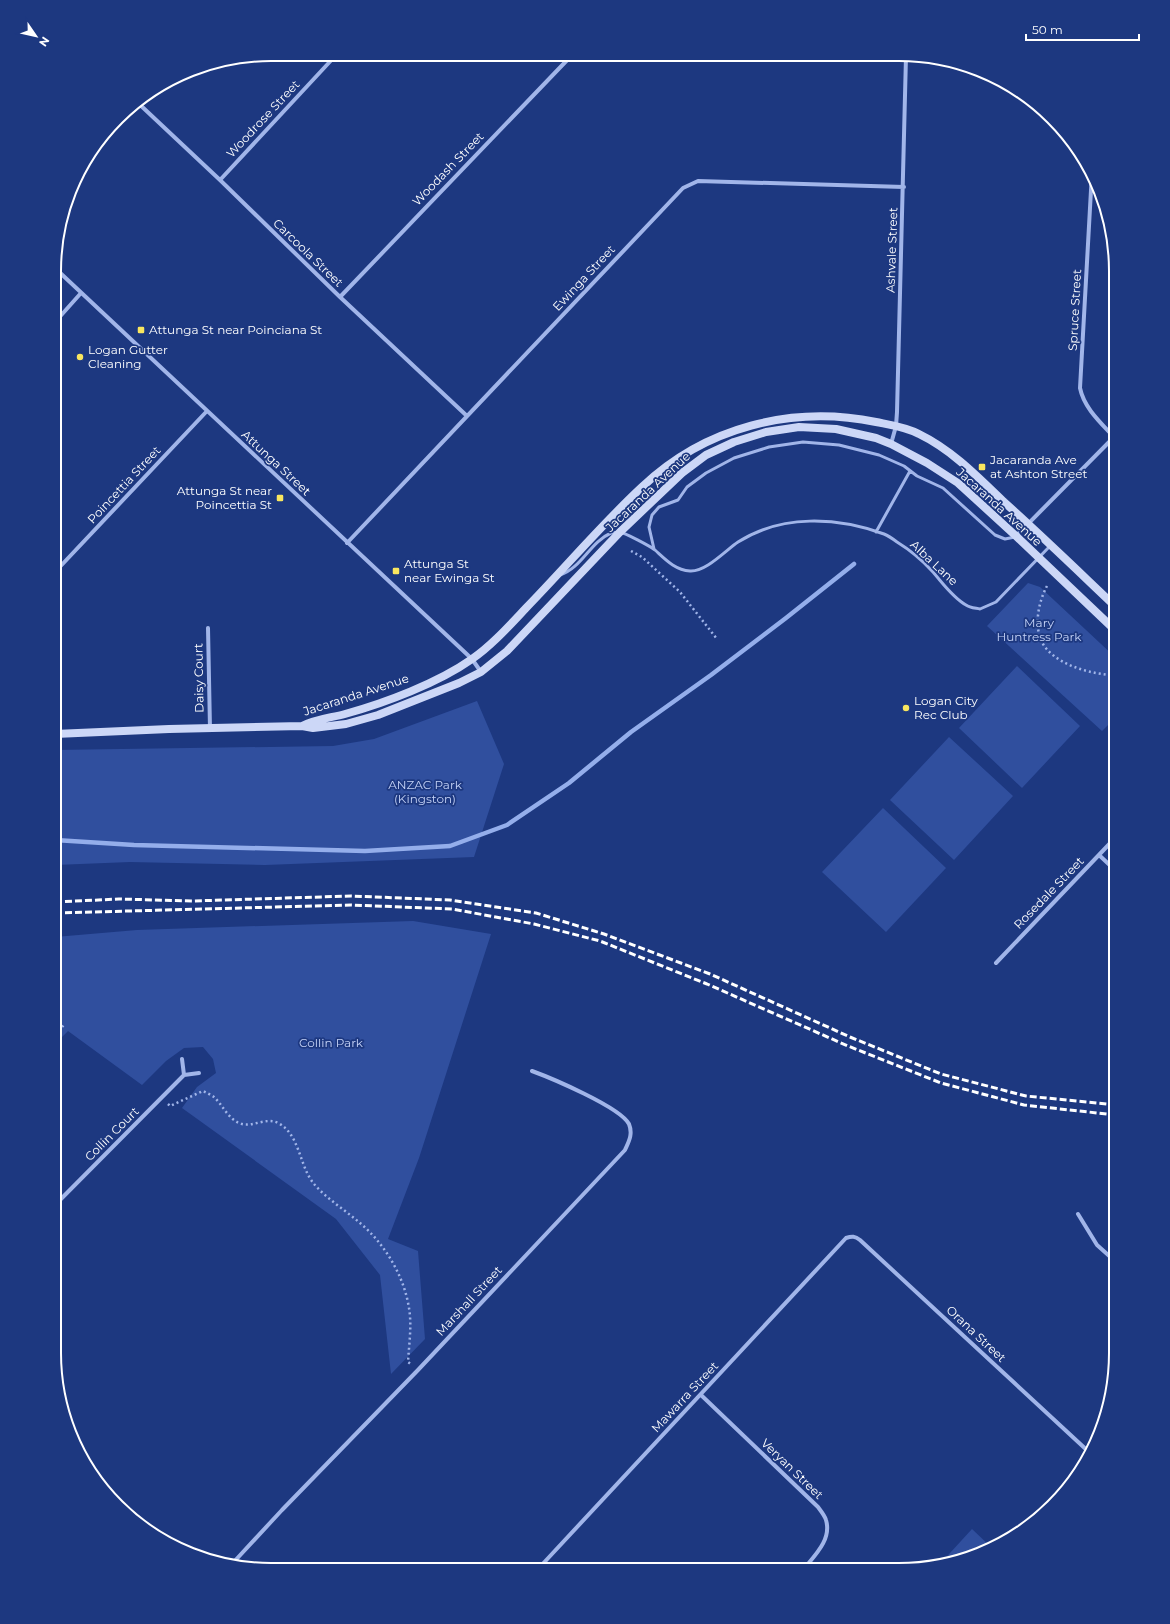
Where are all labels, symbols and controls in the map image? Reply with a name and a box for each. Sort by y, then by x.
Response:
north arrow [16,16,56,56]
scale bar [1026,16,1139,42]
text: 50 m [1032,22,1063,37]
text: N [36,34,53,49]
street label: Woodrose Street [223,77,302,161]
street label: Woodash Street [409,129,487,209]
street label: Ashvale Street [883,207,900,293]
street label: Carcoola Street [270,215,347,290]
street label: Ewinga Street [549,242,618,314]
street label: Spruce Street [1065,269,1084,351]
place label: Attunga St near Poinciana St [149,322,322,337]
marker: Attunga St near Poinciana St [136,325,146,335]
place label: Logan Gutter Cleaning [88,342,168,371]
marker: Logan Gutter Cleaning [75,352,85,362]
street label: Attunga Street [239,427,314,499]
street label: Poincettia Street [84,443,163,527]
street label: Jacaranda Avenue [602,449,693,535]
place label: Jacaranda Ave at Ashton Street [989,452,1087,481]
marker: Jacaranda Ave at Ashton Street [977,462,987,472]
street label: Jacaranda Avenue [953,464,1045,549]
place label: Attunga St near Poincettia St [177,483,272,512]
marker: Attunga St near Poincettia St [275,493,285,503]
street label: Alba Lane [907,537,961,588]
place label: Attunga St near Ewinga St [404,556,495,585]
marker: Attunga St near Ewinga St [391,566,401,576]
park label: Mary Huntress Park [997,615,1082,644]
street label: Daisy Court [190,643,207,713]
street label: Jacaranda Avenue [300,670,411,719]
place label: Logan City Rec Club [914,693,978,722]
marker: Logan City Rec Club [901,703,911,713]
park label: ANZAC Park (Kingston) [388,777,463,806]
street label: Rosedale Street [1010,853,1087,932]
park label: Collin Park [299,1035,364,1050]
street label: Collin Court [81,1103,142,1164]
street label: Marshall Street [432,1262,505,1339]
street label: Orana Street [943,1302,1009,1365]
street label: Mawarra Street [648,1358,721,1435]
street label: Veryan Street [758,1435,827,1502]

